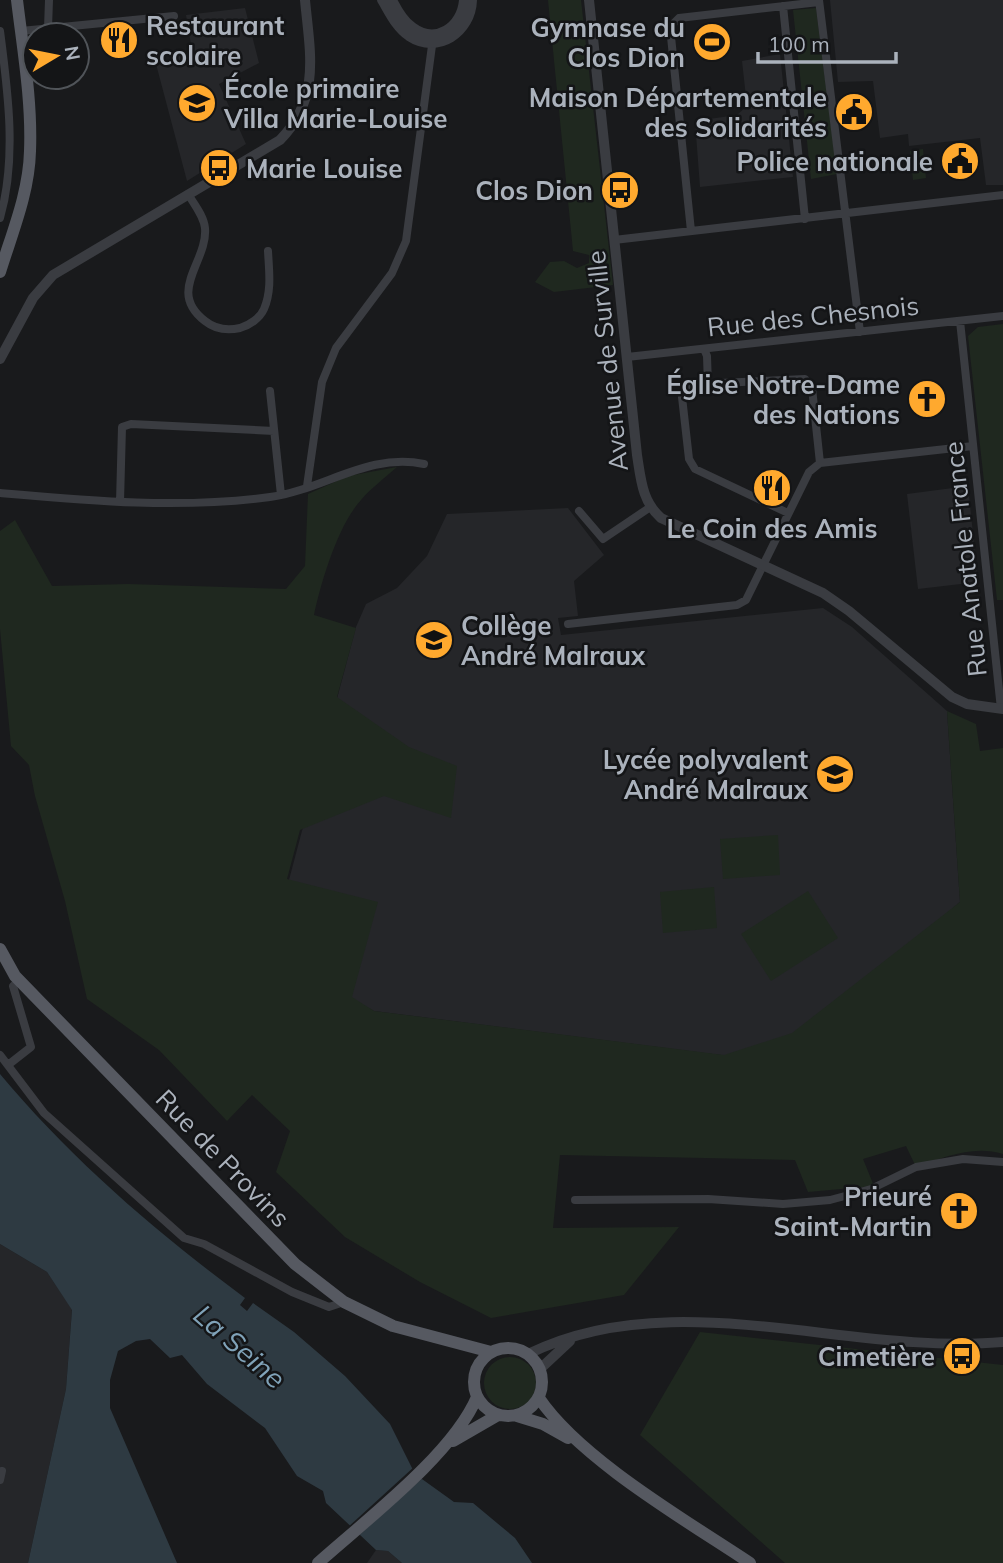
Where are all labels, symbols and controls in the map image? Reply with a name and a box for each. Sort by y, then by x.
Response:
place label: Restaurant scolaire [146,9,284,72]
place label: Gymnase du Clos Dion [530,11,685,74]
restaurant icon: Restaurant scolaire [98,19,140,61]
north arrow [21,21,91,91]
sports icon: Gymnase du Clos Dion [691,21,733,63]
scale bar [758,21,896,65]
text: 100 m [768,31,830,57]
text: N [60,44,86,62]
place label: École primaire Villa Marie-Louise [223,72,447,135]
place label: Maison Départementale des Solidarités [529,81,827,144]
school or university icon: École primaire Villa Marie-Louise [176,82,218,124]
public building icon: Maison Départementale des Solidarités [833,91,875,133]
public building icon: Police nationale [939,140,981,182]
place label: Police nationale [736,145,933,178]
bus stop icon: Marie Louise [198,147,240,189]
place label: Marie Louise [246,152,403,185]
bus stop icon: Clos Dion [599,169,641,211]
place label: Clos Dion [475,174,593,207]
street label: Avenue de Surville [579,249,635,473]
street label: Rue des Chesnois [706,288,920,344]
place label: Église Notre-Dame des Nations [666,368,900,431]
church icon: Église Notre-Dame des Nations [906,378,948,420]
street label: Rue Anatole France [936,440,994,678]
restaurant icon: Le Coin des Amis [751,467,793,509]
place label: Le Coin des Amis [667,512,877,545]
place label: Collège André Malraux [461,609,646,672]
school or university icon: Collège André Malraux [413,619,455,661]
place label: Lycée polyvalent André Malraux [603,743,809,806]
school or university icon: Lycée polyvalent André Malraux [814,753,856,795]
street label: Rue de Provins [149,1082,297,1234]
place label: Prieuré Saint-Martin [774,1180,932,1243]
church icon: Prieuré Saint-Martin [938,1190,980,1232]
water label: La Seine [187,1297,293,1395]
bus stop icon: Cimetière [941,1335,983,1377]
place label: Cimetière [818,1340,935,1373]

